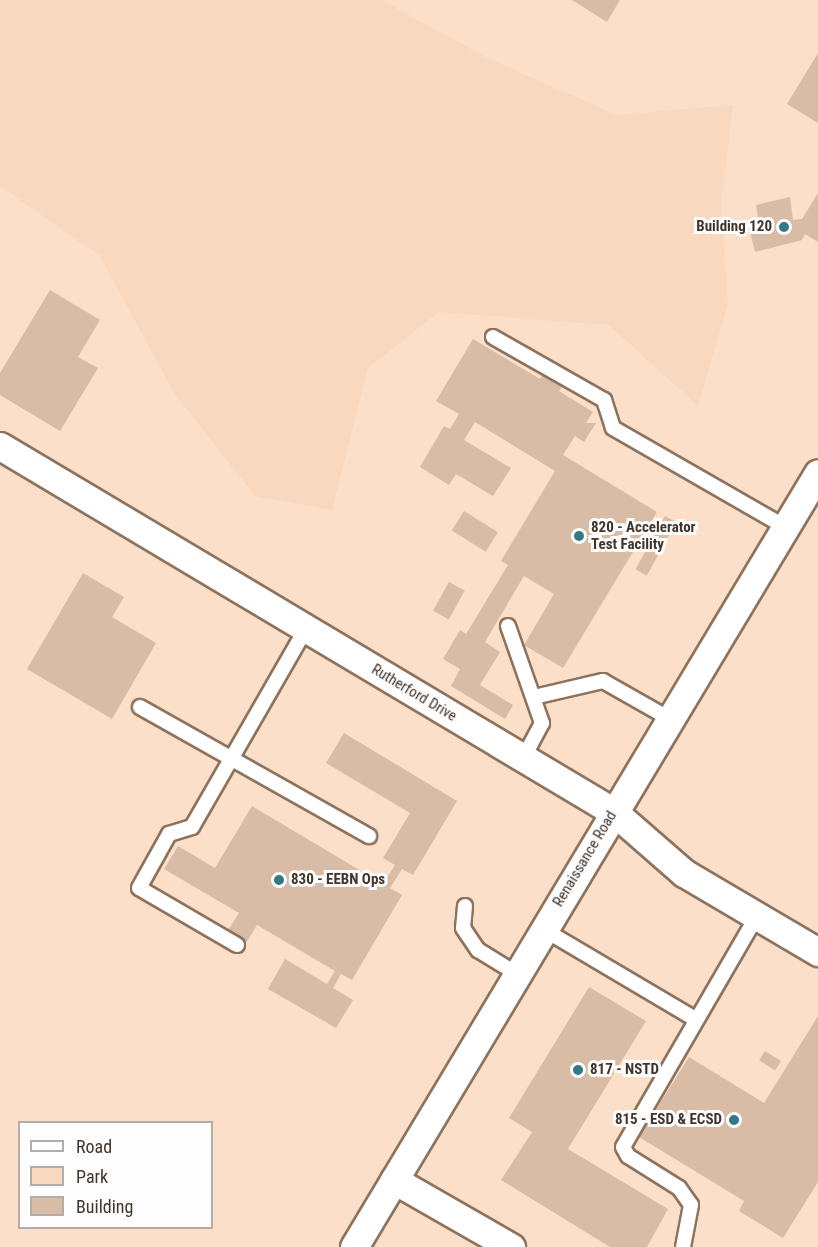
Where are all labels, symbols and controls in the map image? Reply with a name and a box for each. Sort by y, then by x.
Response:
place label: Building 120 [696,218,772,236]
marker: Building 120 [777,220,791,234]
place label: 820 - Accelerator Test Facility [591,518,696,553]
marker: 820 - Accelerator Test Facility [572,529,586,543]
street label: Rutherford Drive [368,661,460,725]
street label: Renaissance Road [549,808,621,910]
place label: 830 - EEBN Ops [291,871,385,889]
marker: 830 - EEBN Ops [272,873,286,887]
place label: 817 - NSTD [590,1061,659,1079]
marker: 817 - NSTD [571,1063,585,1077]
place label: 815 - ESD & ECSD [615,1111,722,1129]
marker: 815 - ESD & ECSD [727,1113,741,1127]
legend [18,1121,213,1229]
text: Road [76,1136,112,1157]
text: Park [76,1166,108,1187]
text: Building [76,1196,133,1217]

